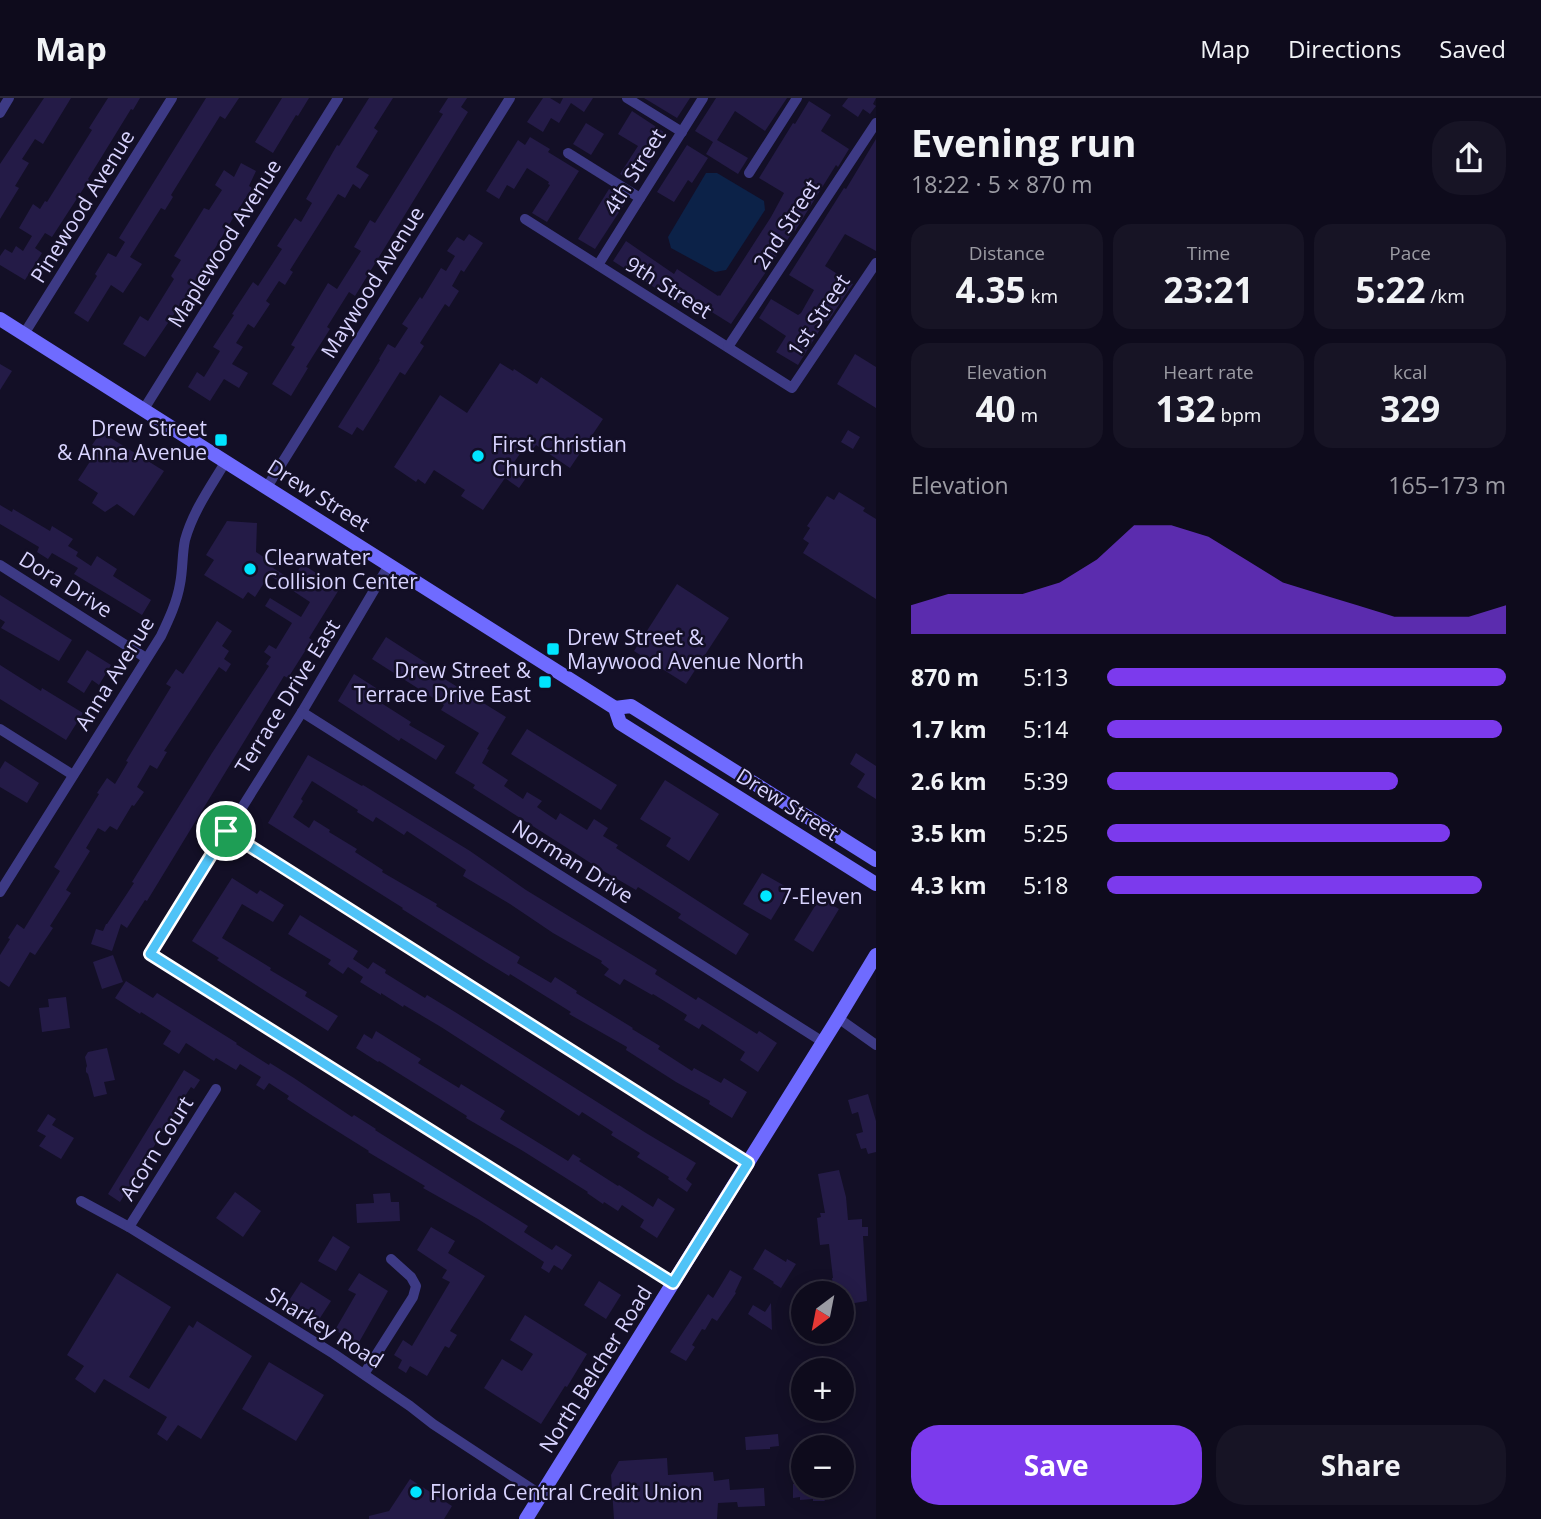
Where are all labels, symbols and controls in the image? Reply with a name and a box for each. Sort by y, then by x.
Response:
text: Map [35,26,107,71]
text: Map [1200,32,1250,65]
text: Directions [1288,32,1401,65]
text: Saved [1439,32,1506,65]
text: Evening run [911,116,1136,168]
button: share [1432,121,1506,195]
street label: 4th Street [597,123,671,219]
street label: Pinewood Avenue [24,124,140,288]
street label: Maplewood Avenue [161,154,287,332]
text: 18:22 · 5 × 870 m [911,168,1093,200]
street label: 2nd Street [747,174,825,274]
street label: Maywood Avenue [314,201,430,363]
text: Distance [969,240,1045,266]
text: Time [1187,240,1230,266]
text: Pace [1389,240,1431,266]
street label: 9th Street [621,250,717,324]
text: 4.35 [956,266,1026,313]
text: 23:21 [1163,266,1254,313]
text: 5:22 [1355,266,1425,313]
street label: 1st Street [780,268,856,362]
text: km [1026,283,1058,309]
text: /km [1425,283,1465,309]
text: Elevation [966,359,1047,385]
text: Heart rate [1163,359,1254,385]
text: kcal [1393,359,1427,385]
text: 40 [976,385,1016,432]
text: 132 [1156,385,1216,432]
text: 329 [1380,385,1440,432]
text: m [1016,402,1038,428]
text: bpm [1216,402,1261,428]
place label: Drew Street & Anna Avenue [57,414,207,466]
place label: First Christian Church [492,430,627,482]
marker: Drew Street & Anna Avenue [213,432,229,448]
marker: First Christian Church [470,448,486,464]
street label: Drew Street [262,452,376,538]
text: Elevation [911,469,1009,501]
text: 165–173 m [1388,469,1506,501]
place label: Clearwater Collision Center [264,543,418,595]
street label: Dora Drive [14,544,118,624]
marker: Clearwater Collision Center [242,561,258,577]
street label: Anna Avenue [68,611,160,735]
street label: Terrace Drive East [228,613,346,779]
place label: Drew Street & Maywood Avenue North [567,623,804,675]
marker: Drew Street & Maywood Avenue North [545,641,561,657]
place label: Drew Street & Terrace Drive East [354,656,532,708]
text: 870 m [911,661,979,693]
text: 5:13 [1023,661,1069,693]
marker: Drew Street & Terrace Drive East [537,674,553,690]
text: 1.7 km [911,713,987,745]
text: 5:14 [1023,713,1069,745]
street label: Drew Street [731,761,845,847]
text: 2.6 km [911,765,987,797]
text: 5:39 [1023,765,1069,797]
pin [196,801,256,861]
icon: arrive [207,812,245,850]
street label: Norman Drive [507,813,639,909]
text: 3.5 km [911,817,987,849]
text: 5:25 [1023,817,1069,849]
text: 4.3 km [911,869,987,901]
text: 5:18 [1023,869,1069,901]
place label: 7-Eleven [780,882,863,910]
marker: 7-Eleven [758,888,774,904]
street label: Acorn Court [113,1091,199,1205]
street label: Sharkey Road [261,1280,389,1374]
street label: North Belcher Road [532,1280,658,1458]
north arrow [791,1281,854,1344]
map controls [791,1281,854,1498]
button: + [791,1358,854,1421]
button: Save [911,1425,1202,1505]
button: Share [1216,1425,1506,1505]
button: − [791,1435,854,1498]
place label: Florida Central Credit Union [430,1478,703,1506]
marker: Florida Central Credit Union [408,1484,424,1500]

